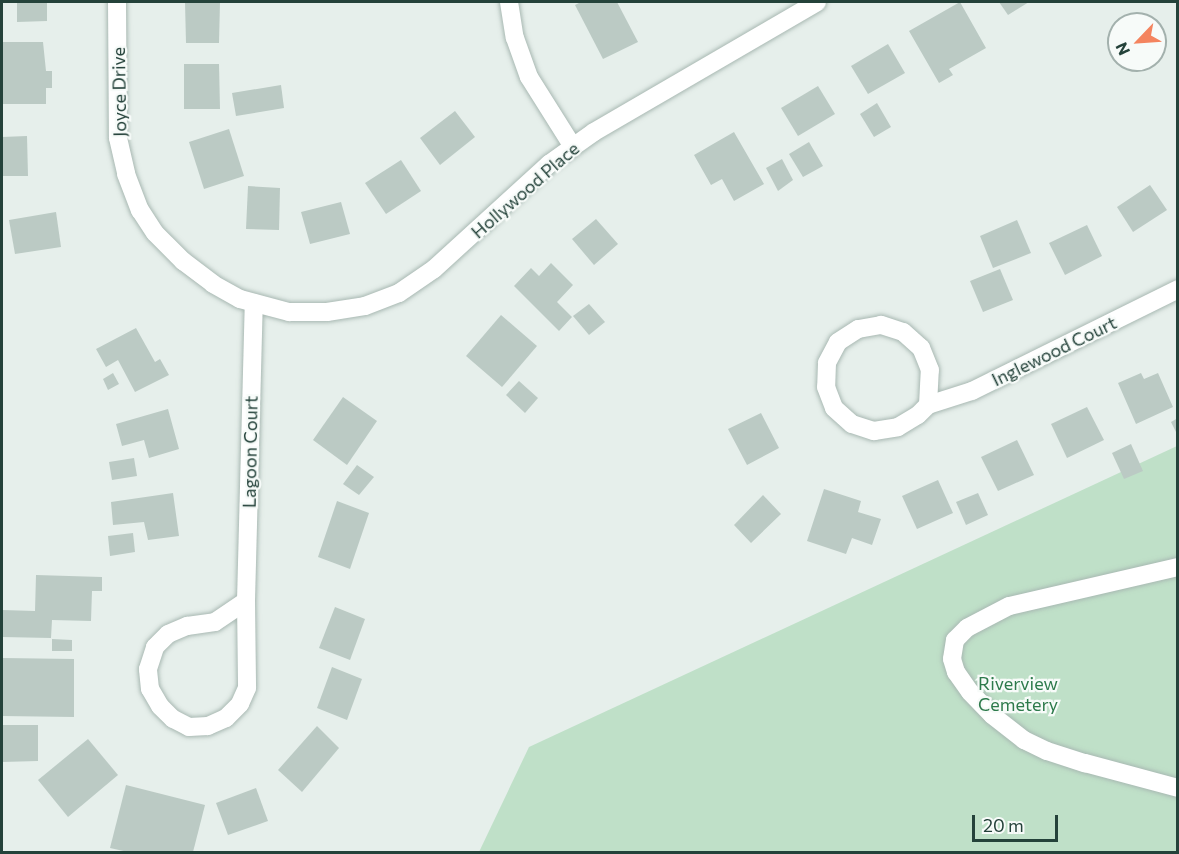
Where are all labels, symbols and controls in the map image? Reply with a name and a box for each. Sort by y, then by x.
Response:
north arrow [1107,12,1167,72]
text: N [1111,40,1133,58]
street label: Joyce Drive [107,47,131,137]
street label: Hollywood Place [467,137,583,243]
street label: Inglewood Court [988,311,1120,391]
street label: Lagoon Court [238,396,262,508]
park label: Riverview Cemetery [978,673,1058,716]
scale bar [975,803,1060,841]
text: 20 m [983,814,1024,836]

